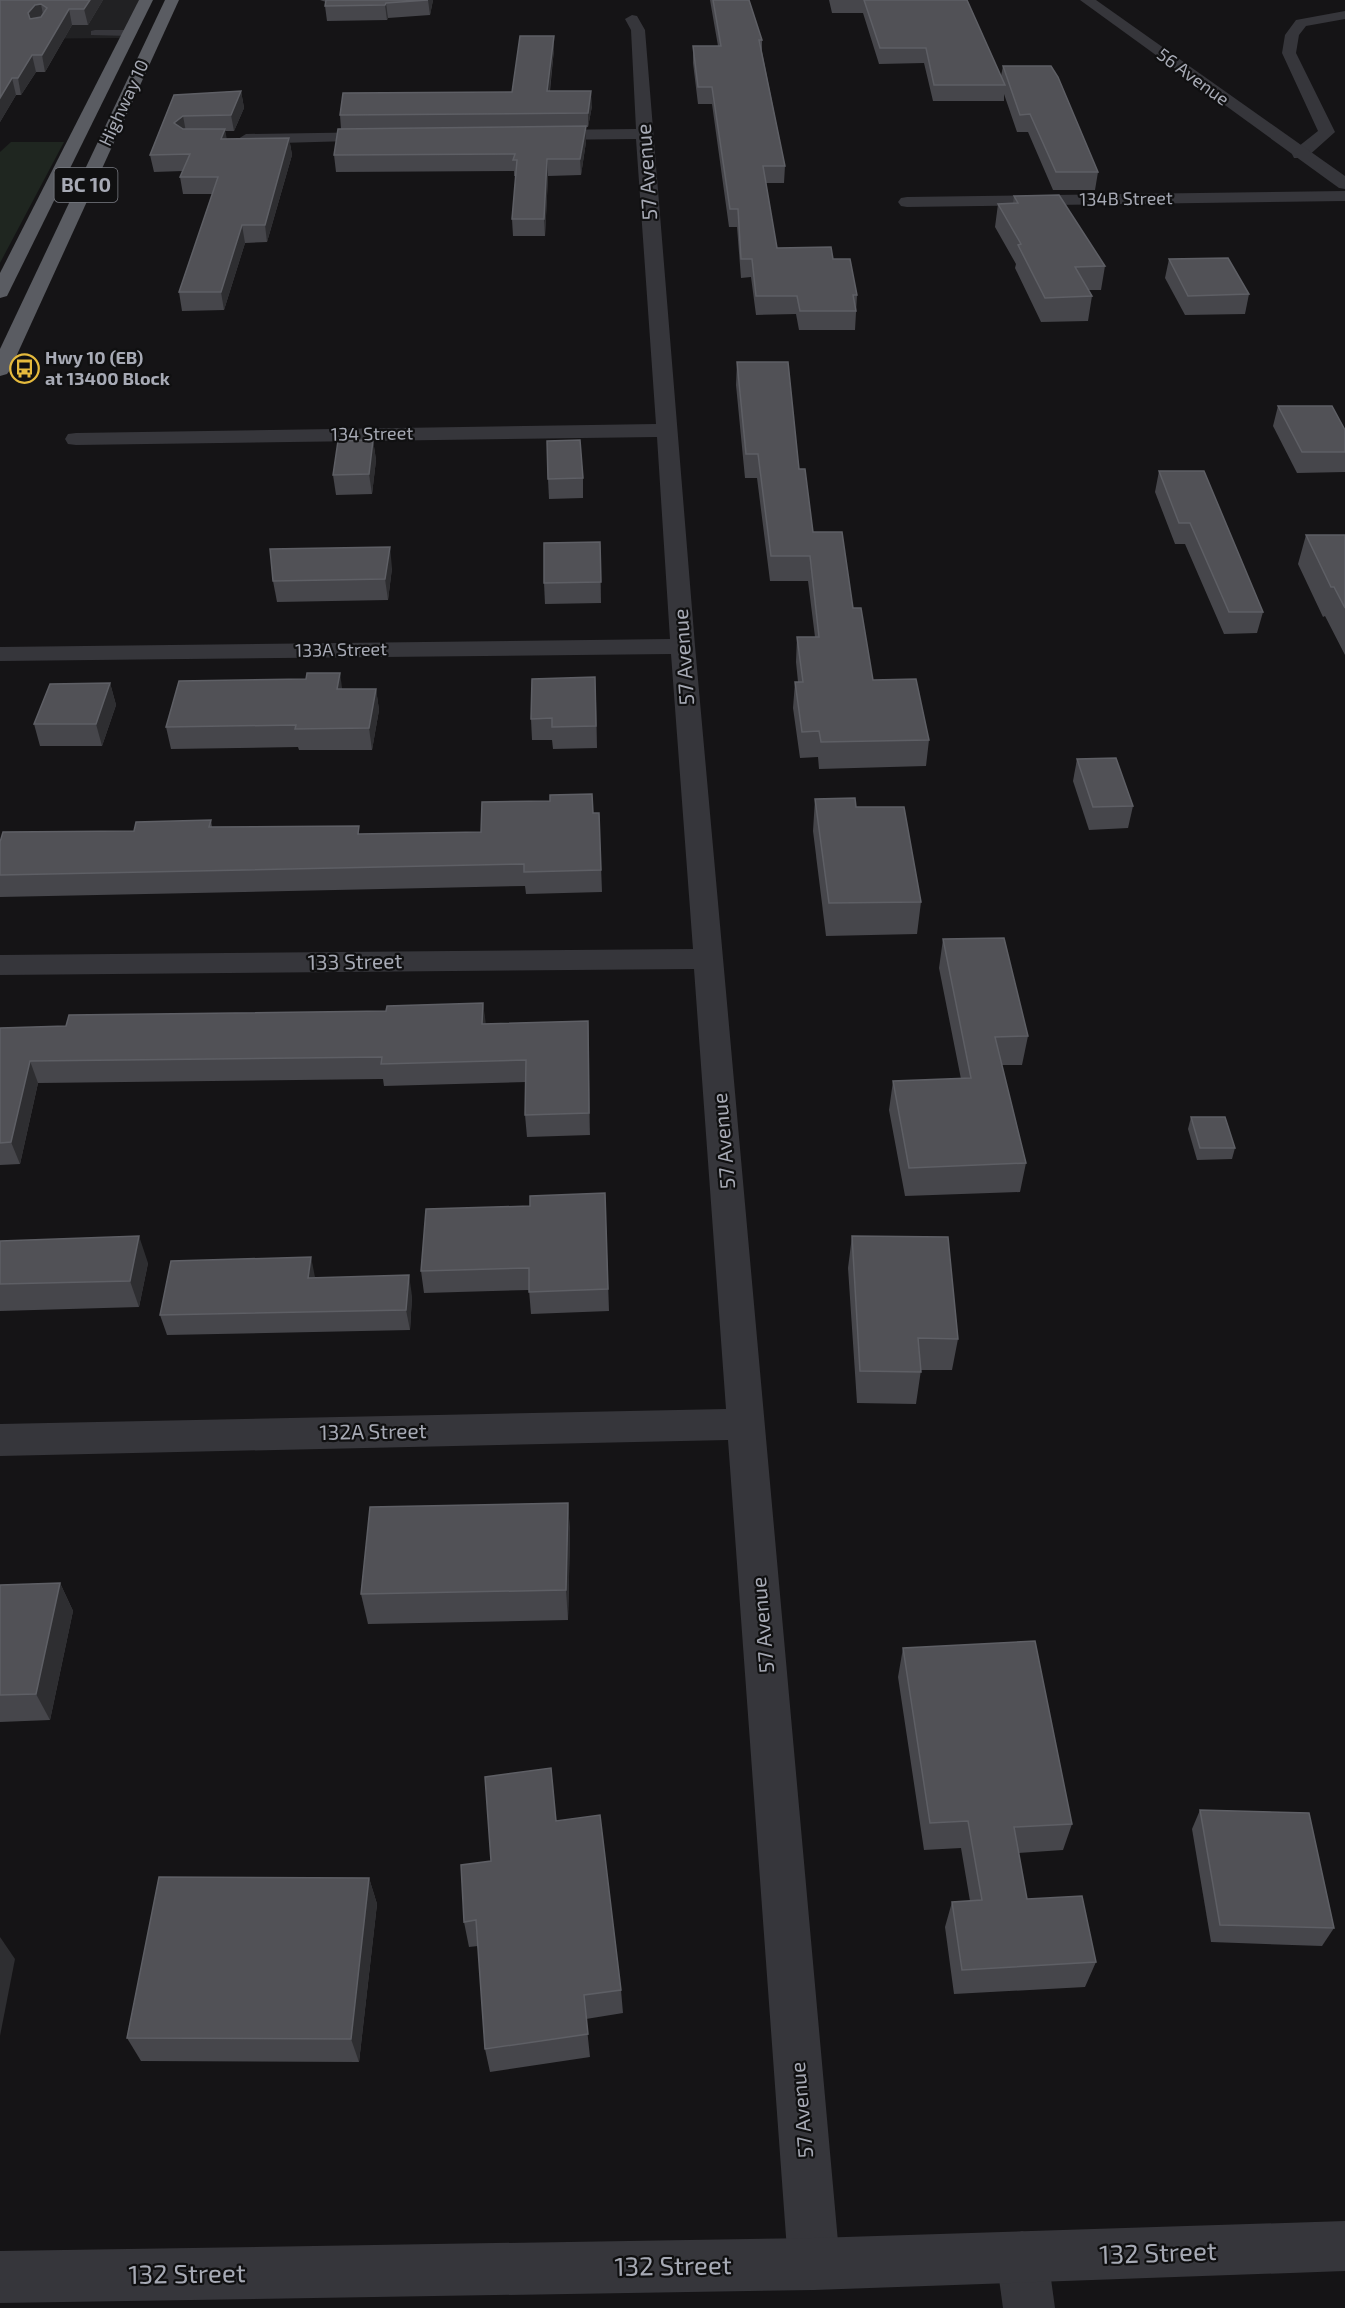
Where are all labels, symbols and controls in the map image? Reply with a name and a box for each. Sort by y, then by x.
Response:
street label: 56 Avenue [1153,43,1234,110]
street label: Highway 10 [94,56,153,149]
street label: 57 Avenue [630,123,661,221]
road number: BC 10 [54,168,118,202]
street label: 134B Street [1079,186,1173,210]
place label: Hwy 10 (EB) at 13400 Block [45,346,170,389]
bus stop icon: Hwy 10 (EB) at 13400 Block [8,352,40,384]
street label: 134 Street [331,421,413,445]
street label: 57 Avenue [667,608,698,706]
street label: 133A Street [295,637,387,661]
street label: 133 Street [307,947,403,974]
street label: 57 Avenue [706,1092,739,1190]
street label: 132A Street [319,1417,427,1444]
street label: 57 Avenue [745,1576,778,1674]
street label: 57 Avenue [784,2061,817,2159]
street label: 132 Street [1099,2234,1217,2269]
street label: 132 Street [614,2248,732,2281]
street label: 132 Street [128,2256,246,2289]

